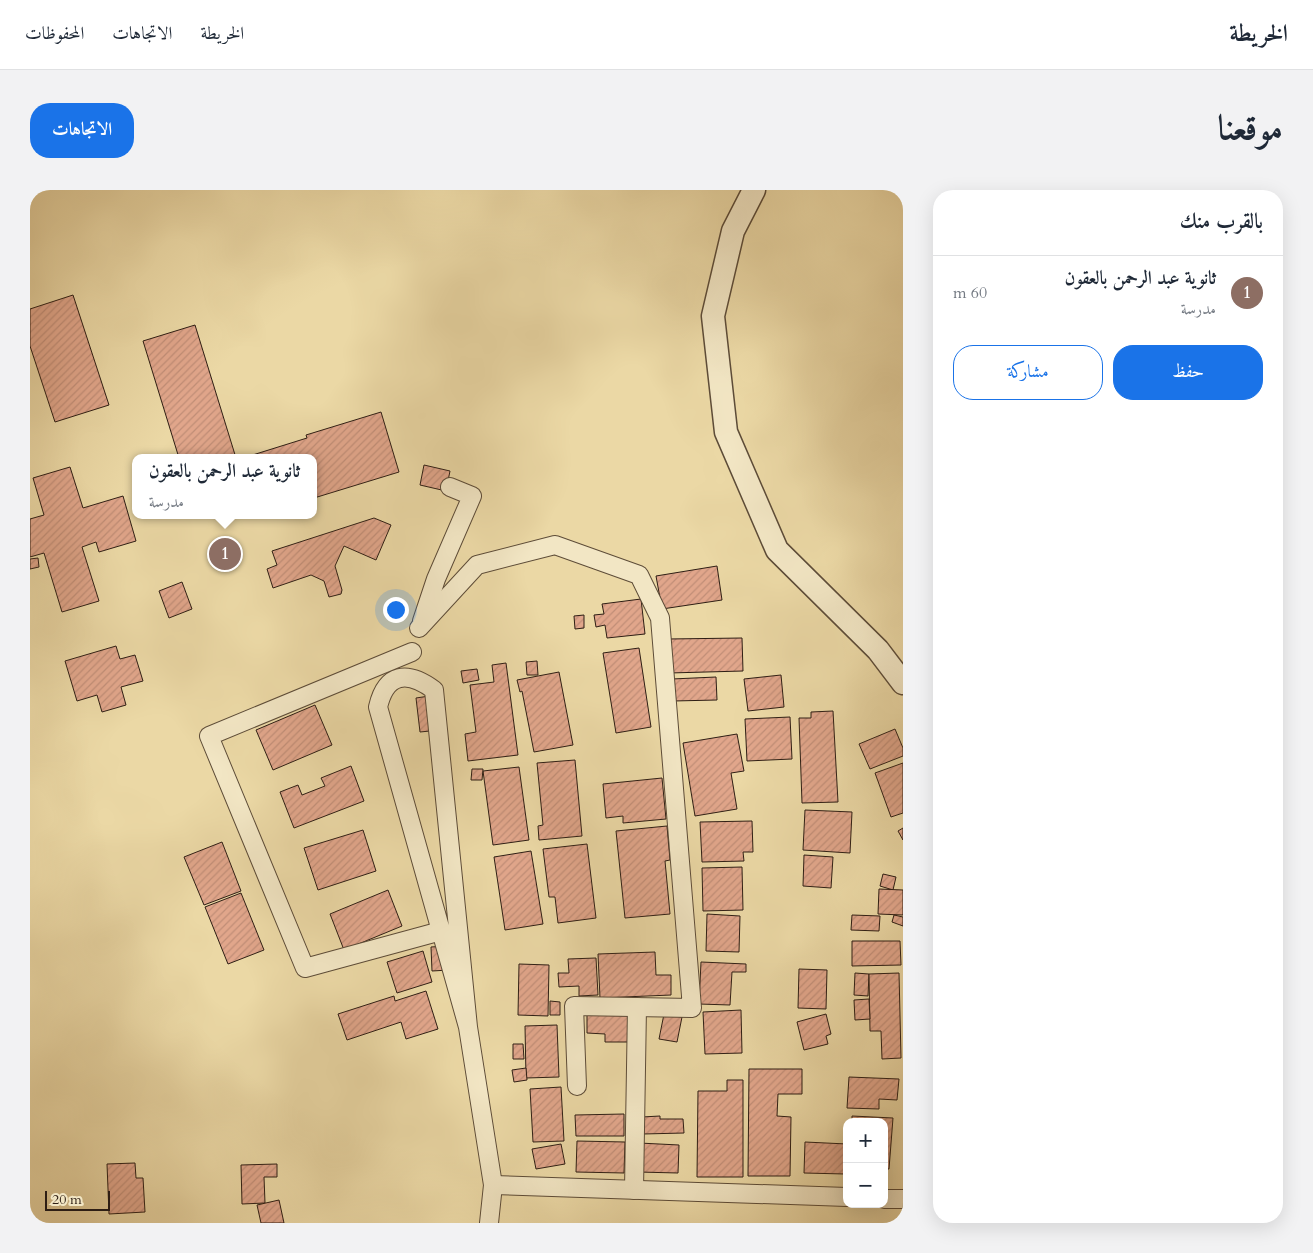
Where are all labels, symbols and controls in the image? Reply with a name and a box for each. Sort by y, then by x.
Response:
text: الخريطة [1230,17,1288,50]
text: المحفوظات [25,21,84,46]
text: الاتجاهات [112,21,172,46]
text: الخريطة [200,21,244,46]
button: الاتجاهات [30,103,134,158]
text: موقعنا [1218,104,1283,152]
text: بالقرب منك [1180,207,1263,236]
text: ثانوية عبد الرحمن بالعقون [1065,265,1216,291]
text: 60 m [953,282,987,304]
text: 1 [1243,282,1251,304]
text: مدرسة [1181,298,1216,320]
button: مشاركة [953,345,1103,400]
button: حفظ [1113,345,1263,400]
popup [132,454,317,519]
text: ثانوية عبد الرحمن بالعقون [149,458,300,484]
text: مدرسة [149,491,184,513]
pin: 1 [209,535,241,573]
your location [383,597,409,623]
map controls [843,1118,888,1208]
button: + [843,1118,888,1163]
button: − [843,1163,888,1208]
scale bar [45,1188,110,1211]
text: 20 m [52,1190,82,1209]

